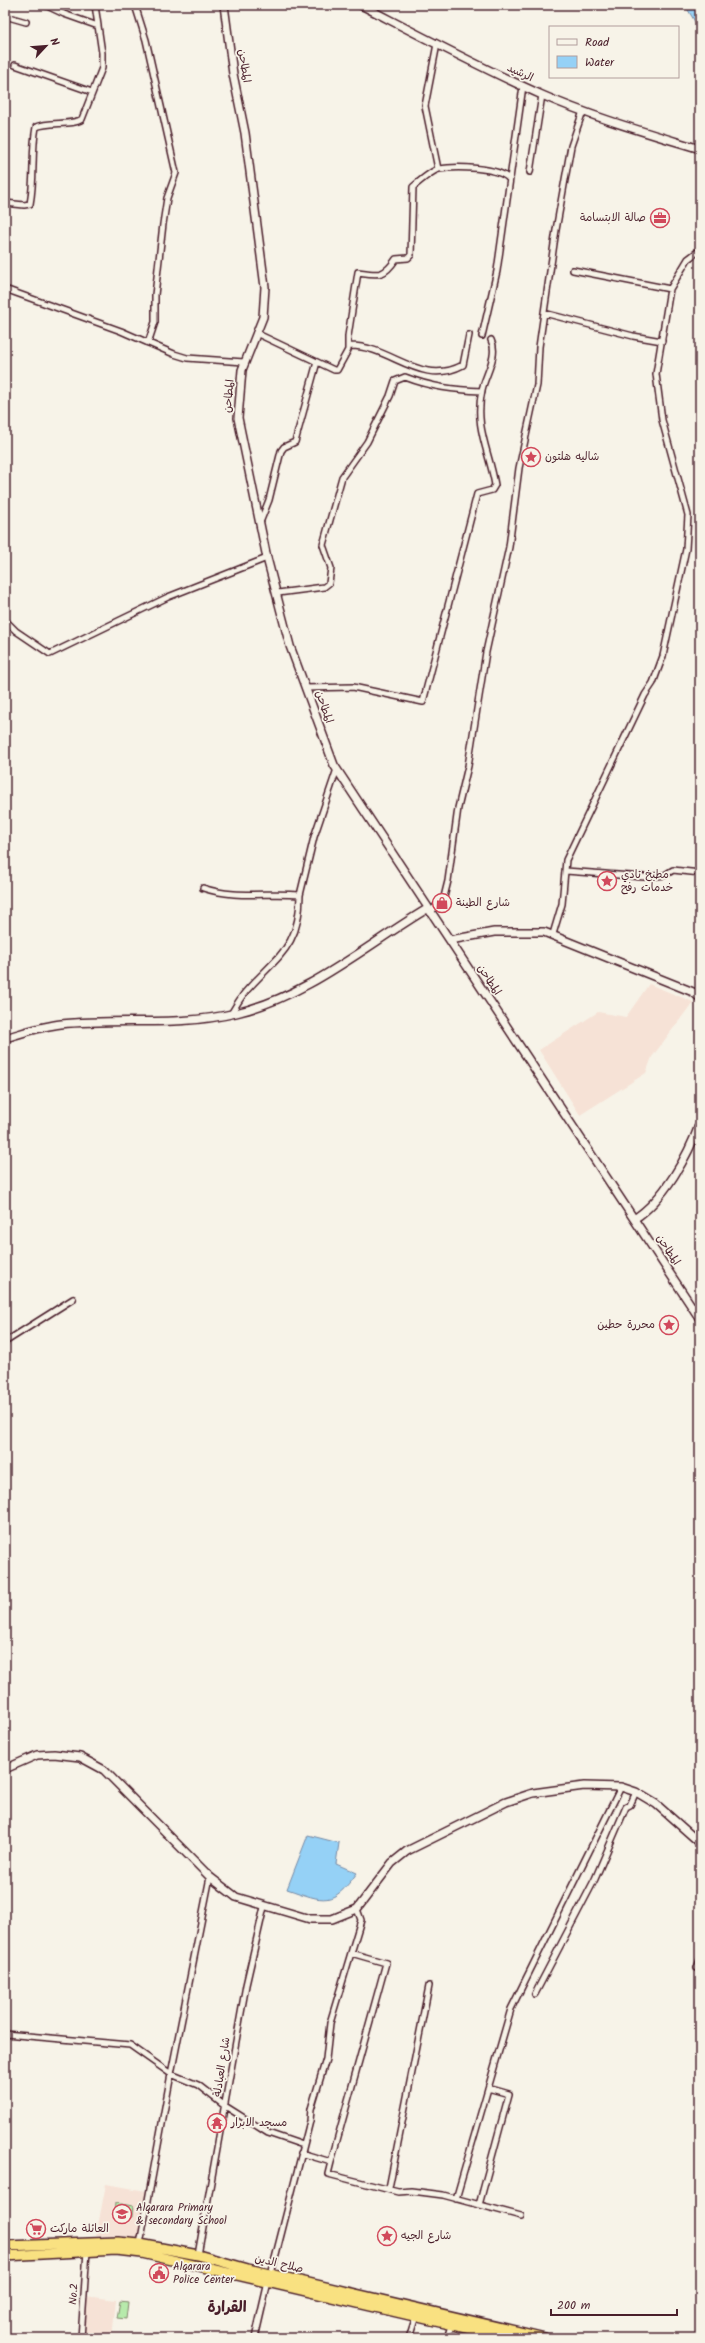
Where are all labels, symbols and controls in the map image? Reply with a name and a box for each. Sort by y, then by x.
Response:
north arrow [26,26,66,66]
legend [549,26,679,78]
text: Road [585,33,610,52]
text: N [44,35,64,49]
street label: المطاحن [232,48,256,84]
text: Water [585,53,615,72]
street label: الرشيد [504,59,536,87]
office icon: صالة الابتسامة [649,207,671,229]
place label: صالة الابتسامة [580,209,646,227]
street label: المطاحن [219,378,239,414]
place icon: شاليه هلتون [520,446,542,468]
place label: شاليه هلتون [545,448,599,466]
street label: المطاحن [310,688,338,726]
place label: مطبخ نادي خدمات رفح [621,866,673,897]
place icon: مطبخ نادي خدمات رفح [596,870,618,892]
shop icon: شارع الطينة [431,892,453,914]
place label: شارع الطينة [456,894,510,912]
street label: المطاحن [472,961,506,999]
street label: المطاحن [651,1231,685,1269]
place icon: محررة حطين [658,1314,680,1336]
place label: محررة حطين [597,1316,655,1334]
street label: شارع العبادلة [208,2036,236,2098]
temple icon: مسجد الابرار [206,2112,228,2134]
place label: مسجد الابرار [230,2114,287,2132]
place label: Alqarara Primary & secondary School [136,2199,227,2230]
school or university icon: Alqarara Primary & secondary School [111,2203,133,2225]
supermarket icon: العائلة ماركت [25,2218,47,2240]
place label: العائلة ماركت [50,2220,109,2238]
place icon: شارع الجيه [376,2225,398,2247]
place label: شارع الجيه [401,2227,451,2245]
street label: صلاح الدين [253,2250,305,2278]
place label: Alqarara Police Center [173,2258,235,2289]
public building icon: Alqarara Police Center [148,2262,170,2284]
street label: No.2 [64,2283,84,2305]
scale bar [551,2291,677,2317]
district label: القرارة [207,2296,247,2320]
text: 200 m [557,2296,591,2315]

